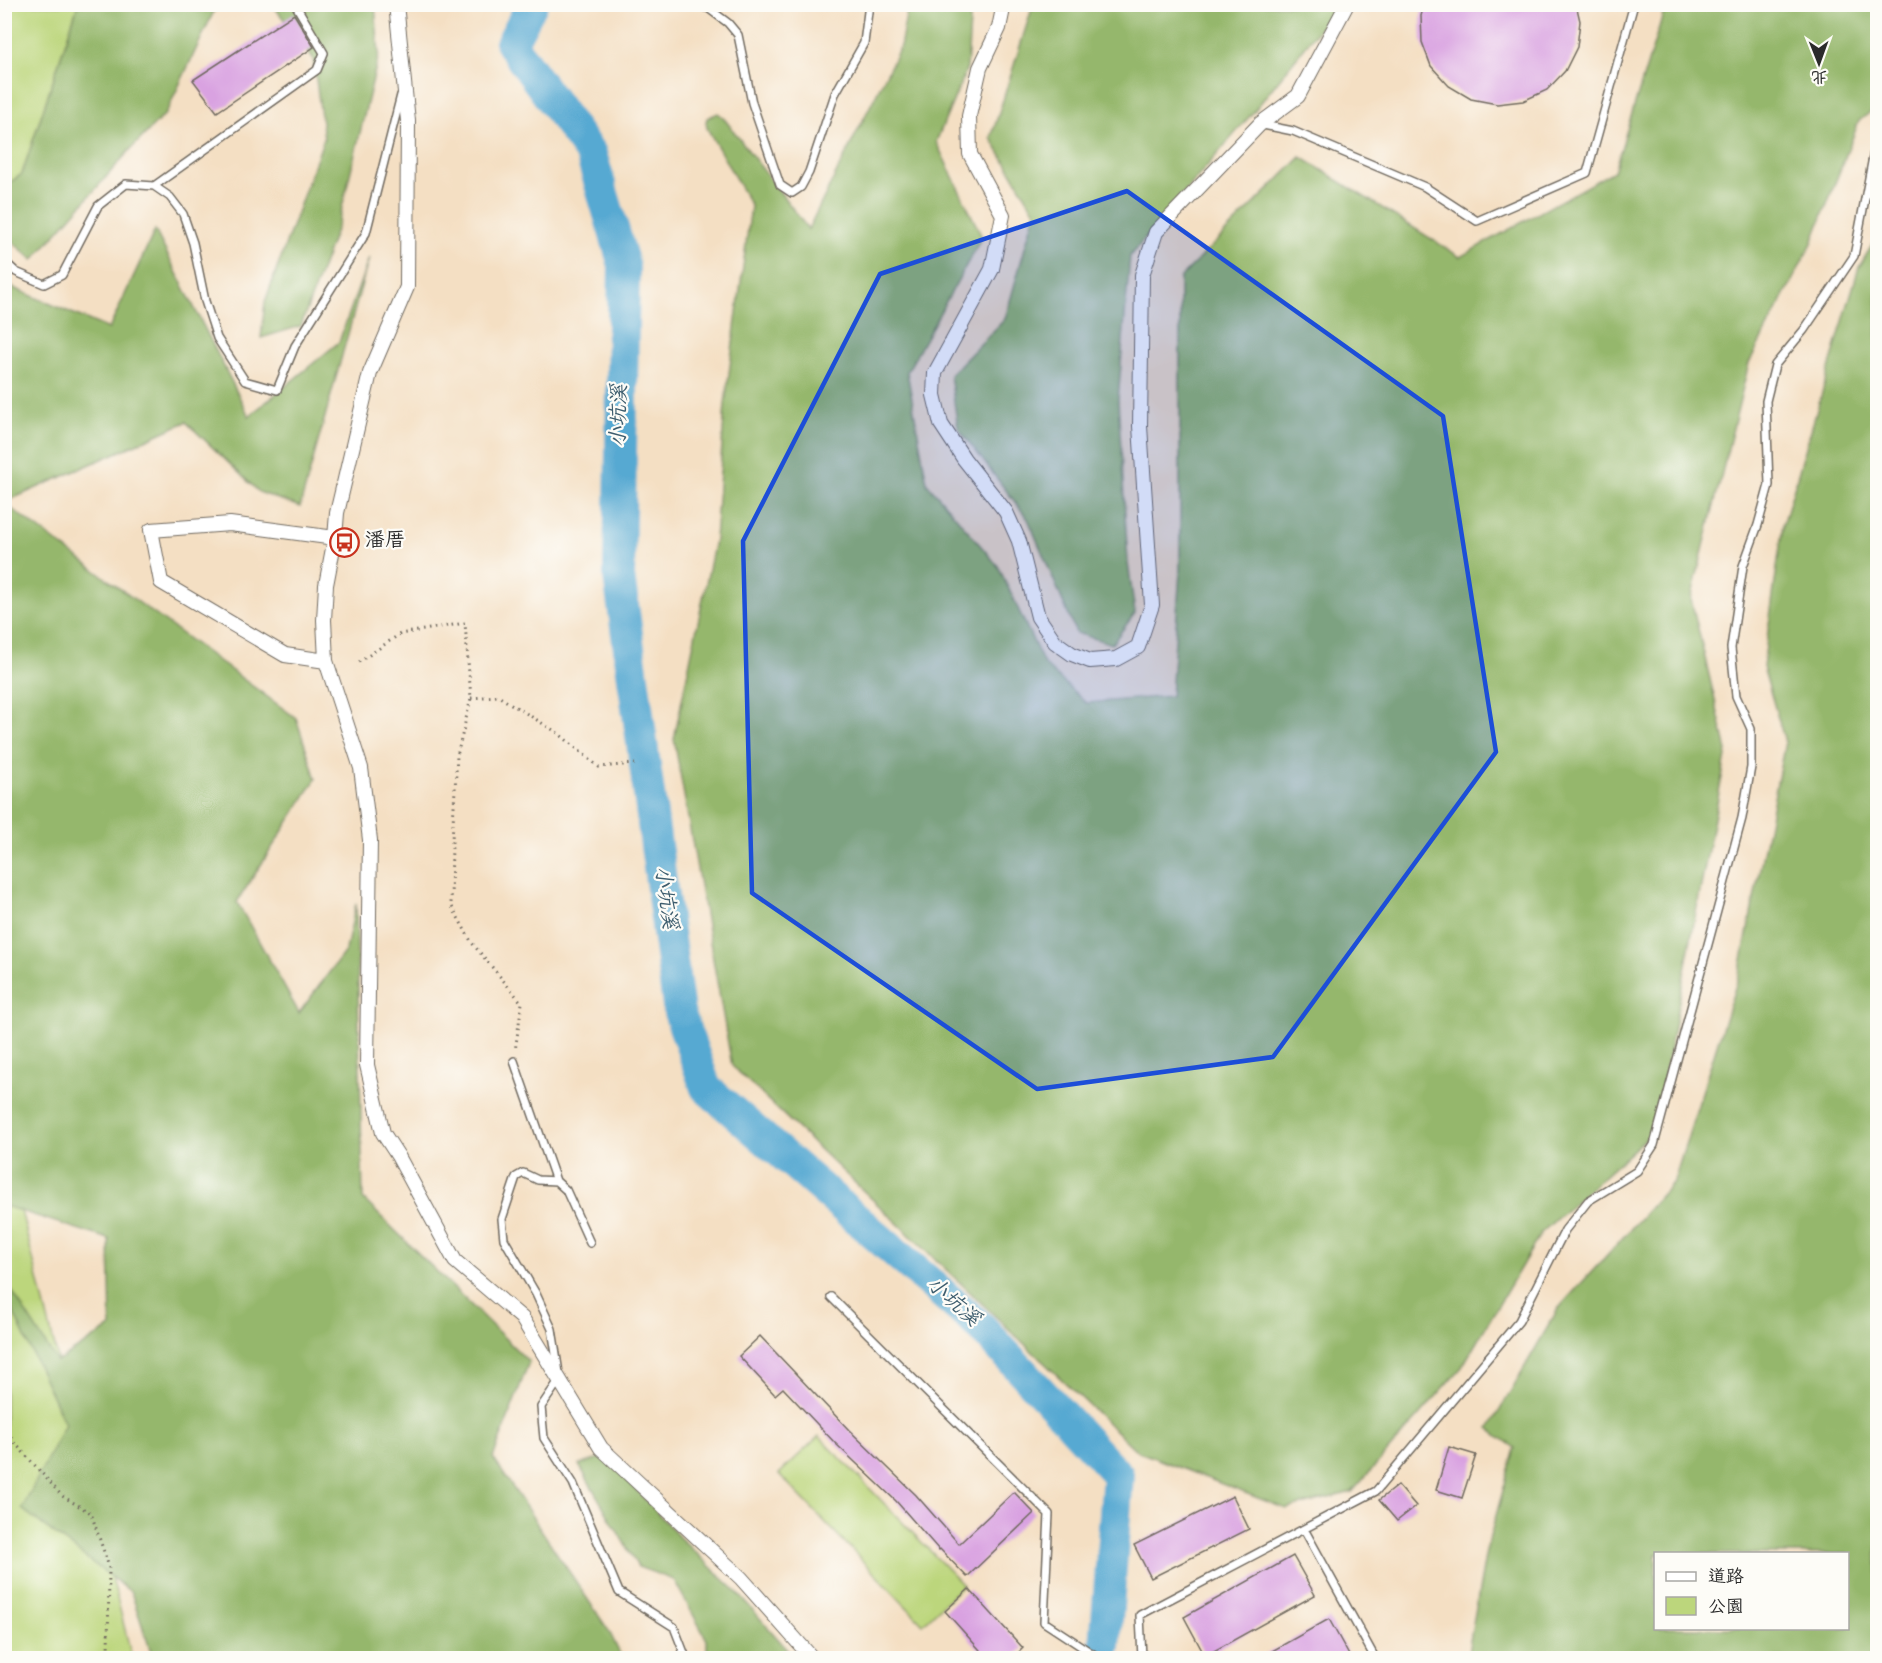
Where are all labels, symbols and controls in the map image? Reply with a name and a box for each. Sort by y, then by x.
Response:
north arrow [1789,33,1849,93]
text: 北 [1811,64,1827,87]
water label: 小坑溪 [605,383,637,448]
bus stop icon: 潘厝 [328,526,360,558]
place label: 潘厝 [365,528,405,556]
water label: 小坑溪 [645,865,683,932]
water label: 小坑溪 [918,1271,986,1336]
legend [1654,1552,1849,1630]
text: 道路 [1708,1566,1744,1591]
text: 公園 [1708,1596,1744,1621]

